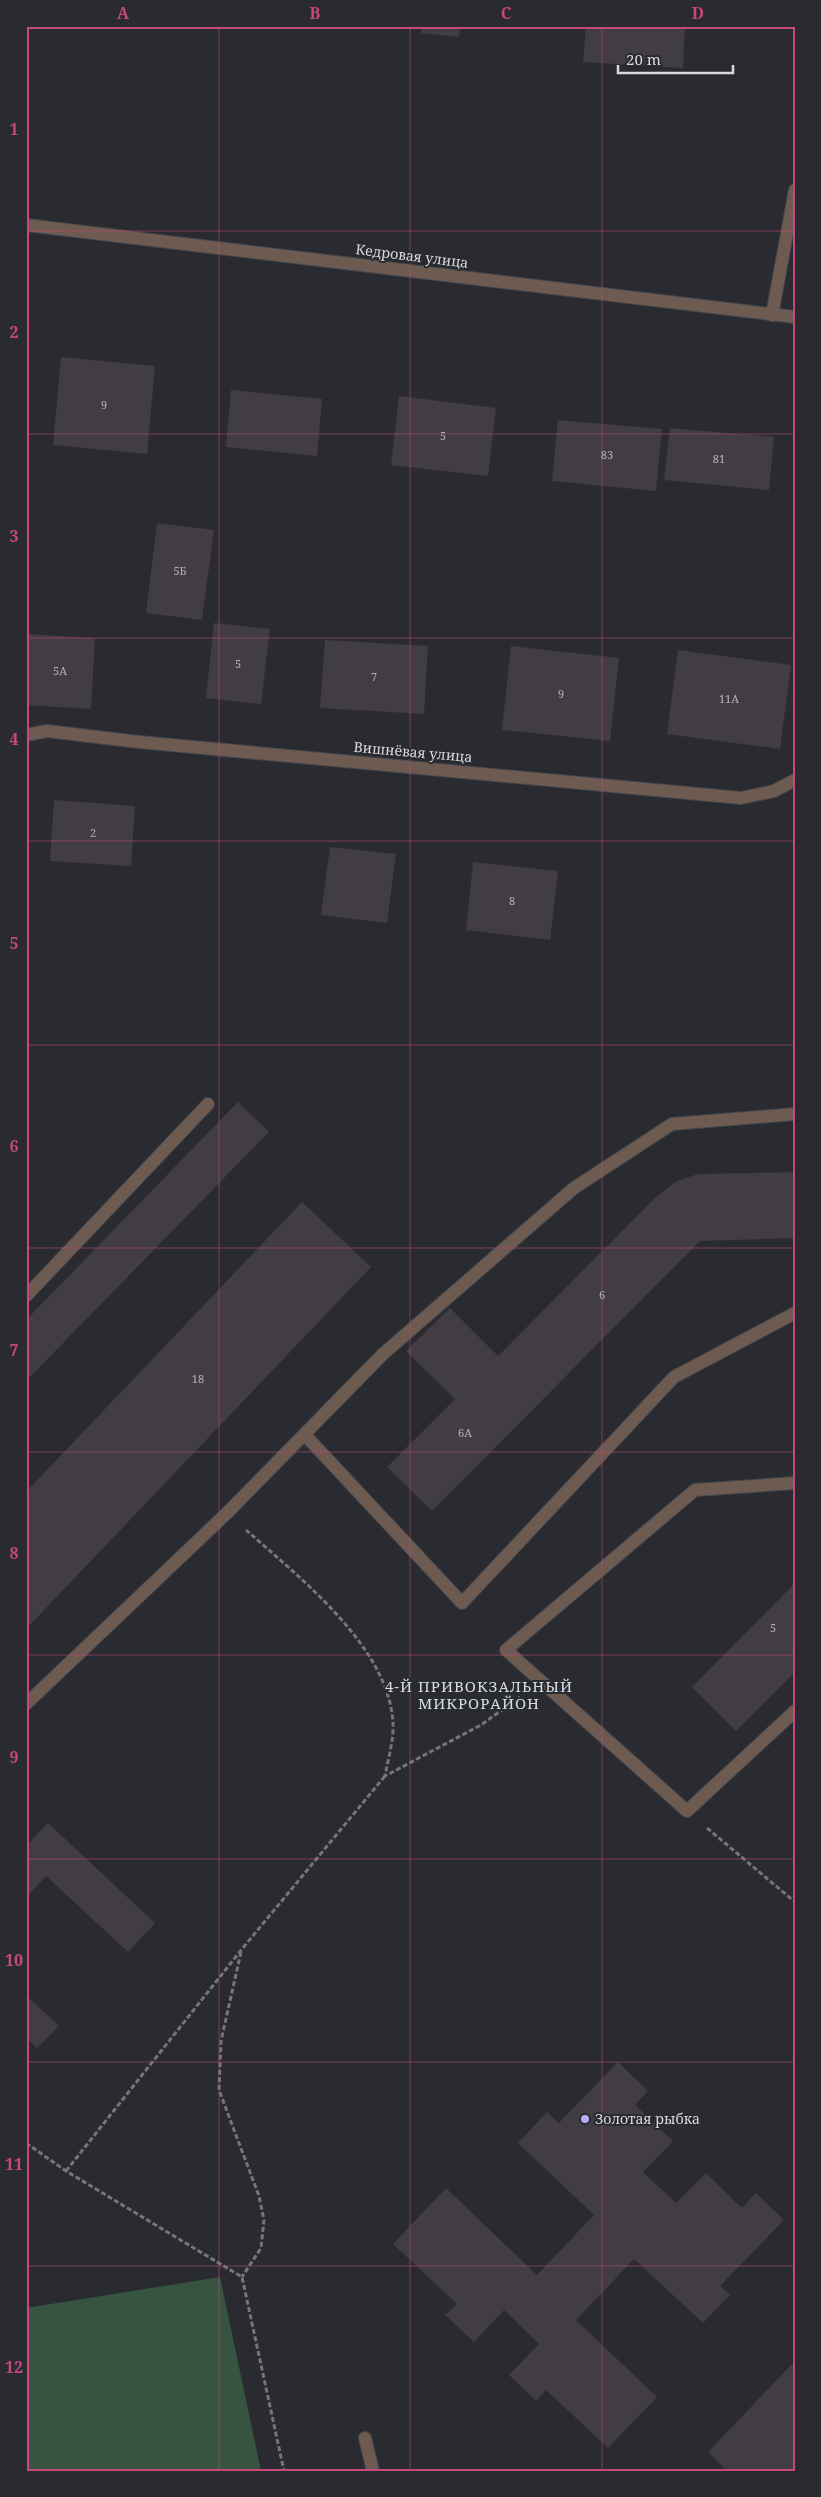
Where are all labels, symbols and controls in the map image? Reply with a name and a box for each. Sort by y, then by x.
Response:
text: A [117,2,130,24]
text: B [310,2,321,24]
text: C [501,2,512,24]
text: D [692,2,704,24]
scale bar [618,42,734,74]
text: 20 m [626,49,661,69]
text: 1 [9,118,19,140]
street label: Кедровая улица [355,239,470,272]
text: 2 [9,321,19,343]
house number: 9 [101,397,107,412]
house number: 5 [440,428,446,443]
house number: 83 [601,447,613,462]
house number: 81 [713,451,725,466]
text: 3 [9,525,19,547]
house number: 5Б [173,563,187,578]
house number: 5 [235,656,241,671]
house number: 5А [53,663,67,678]
house number: 7 [371,669,377,684]
house number: 9 [558,686,564,701]
house number: 11А [719,691,739,706]
text: 4 [9,728,19,750]
street label: Вишнёвая улица [353,737,473,766]
house number: 2 [90,825,96,840]
house number: 8 [509,893,515,908]
text: 5 [9,932,19,954]
text: 6 [9,1135,19,1157]
house number: 6 [599,1287,605,1302]
text: 7 [9,1339,19,1361]
house number: 18 [192,1371,204,1386]
house number: 6А [458,1425,472,1440]
text: 8 [9,1542,19,1564]
house number: 5 [770,1620,776,1635]
district label: 4-Й ПРИВОКЗАЛЬНЫЙ МИКРОРАЙОН [385,1676,573,1713]
text: 9 [9,1746,19,1768]
text: 10 [5,1949,23,1971]
place label: Золотая рыбка [595,2109,700,2128]
marker: Золотая рыбка [579,2113,591,2125]
text: 11 [5,2153,23,2175]
text: 12 [5,2356,23,2378]

